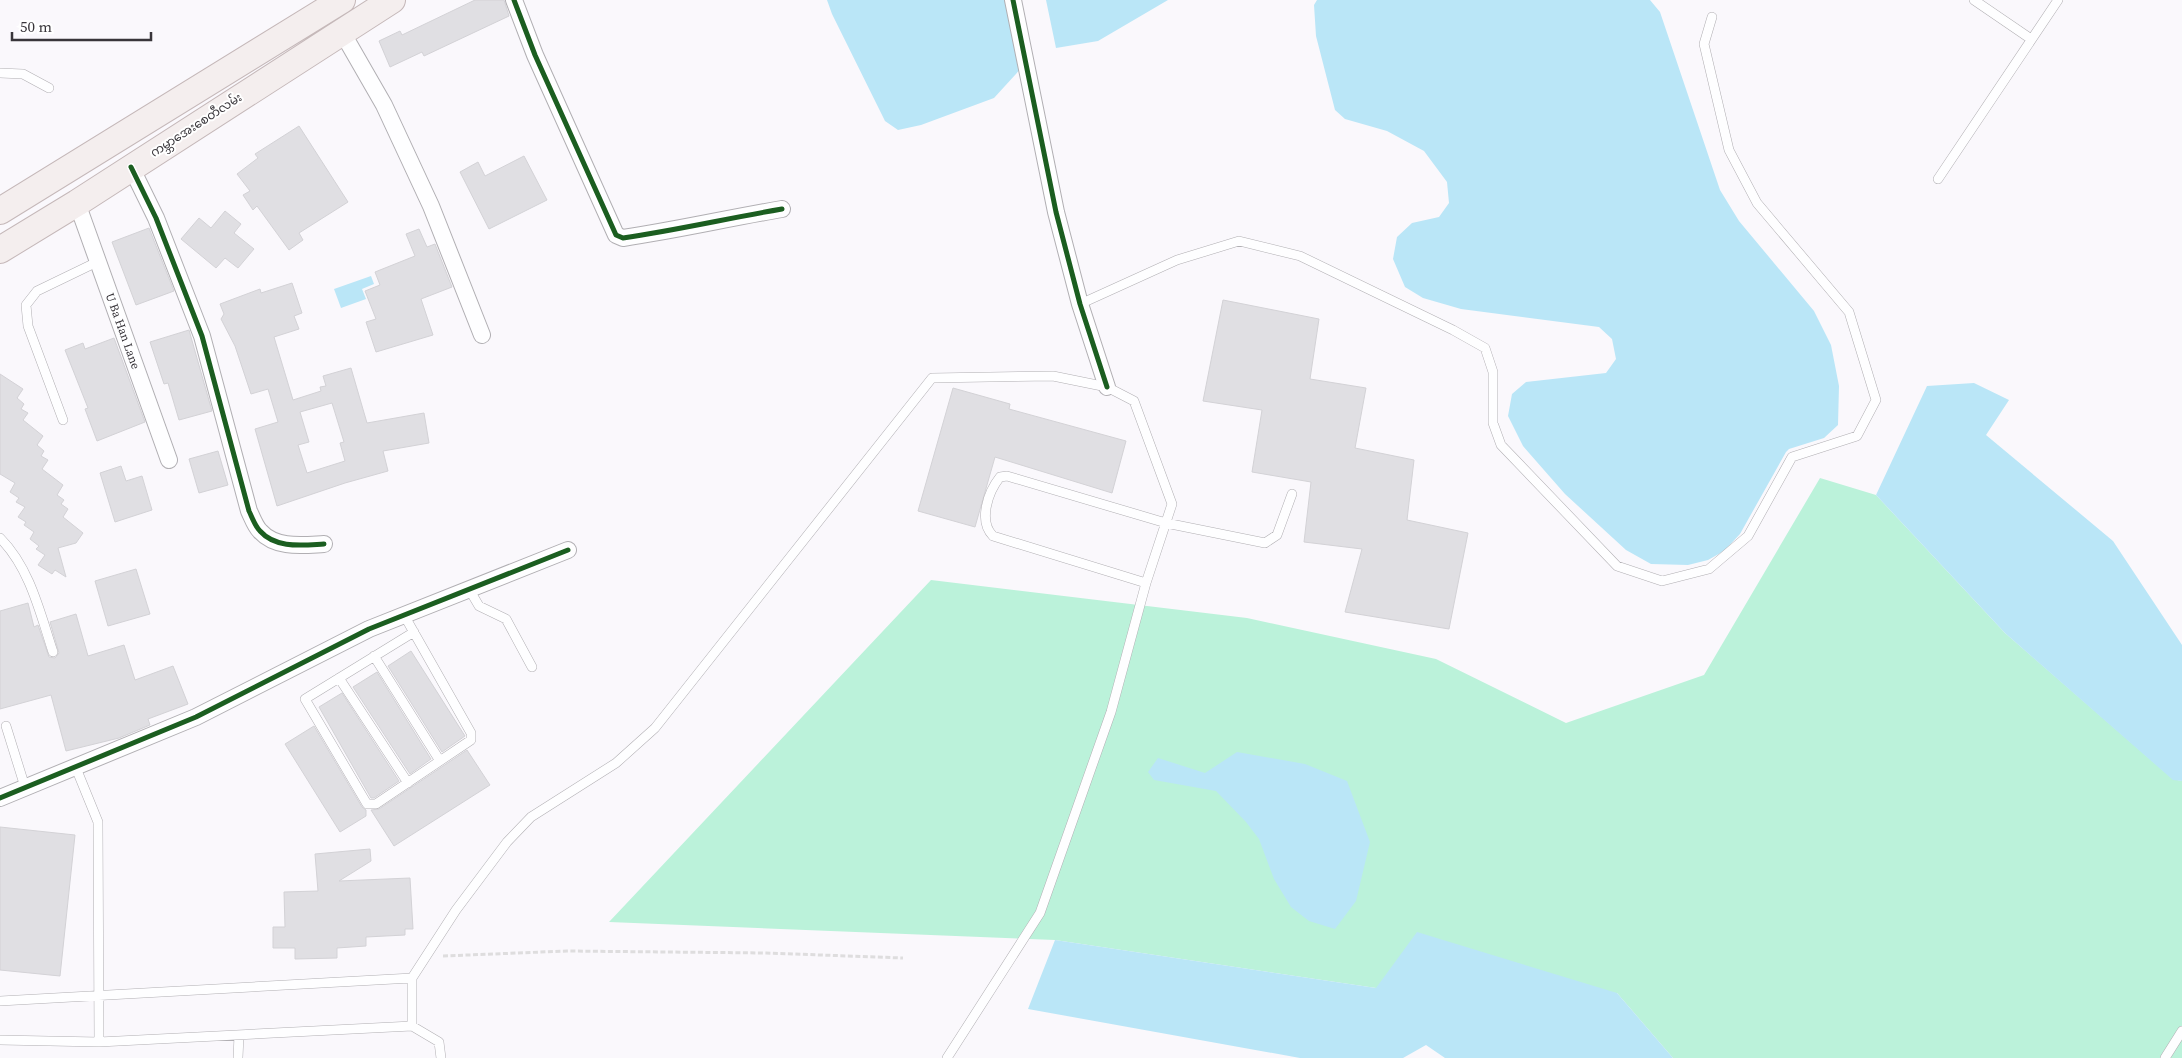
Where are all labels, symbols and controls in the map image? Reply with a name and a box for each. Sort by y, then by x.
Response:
scale bar [12,10,151,42]
text: 50 m [20,16,52,37]
street label: ကမ္ဘာအေးစေတီလမ်း [147,89,246,162]
street label: U Ba Han Lane [102,291,144,371]

